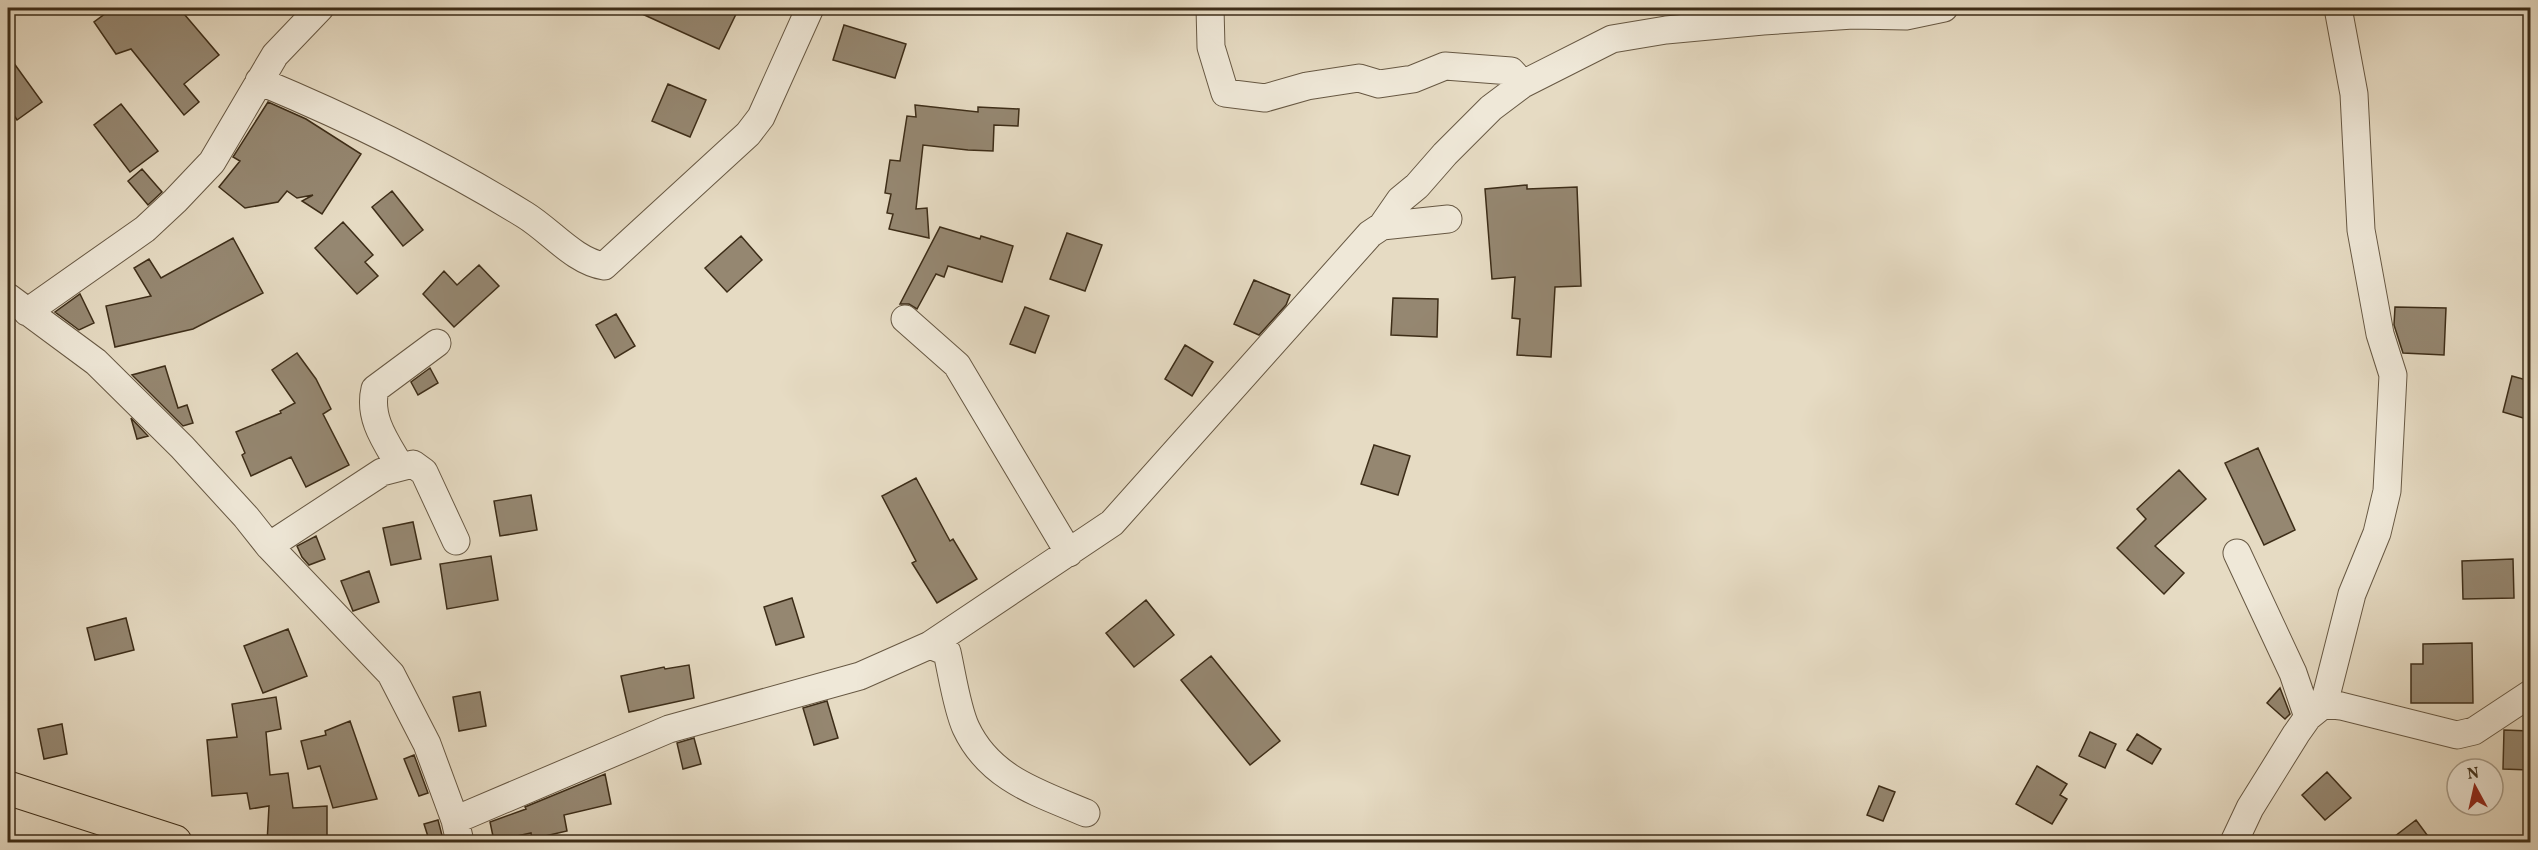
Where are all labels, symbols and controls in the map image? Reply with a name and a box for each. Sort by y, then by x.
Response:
north arrow [2445,757,2505,817]
text: N [2466,762,2481,786]

